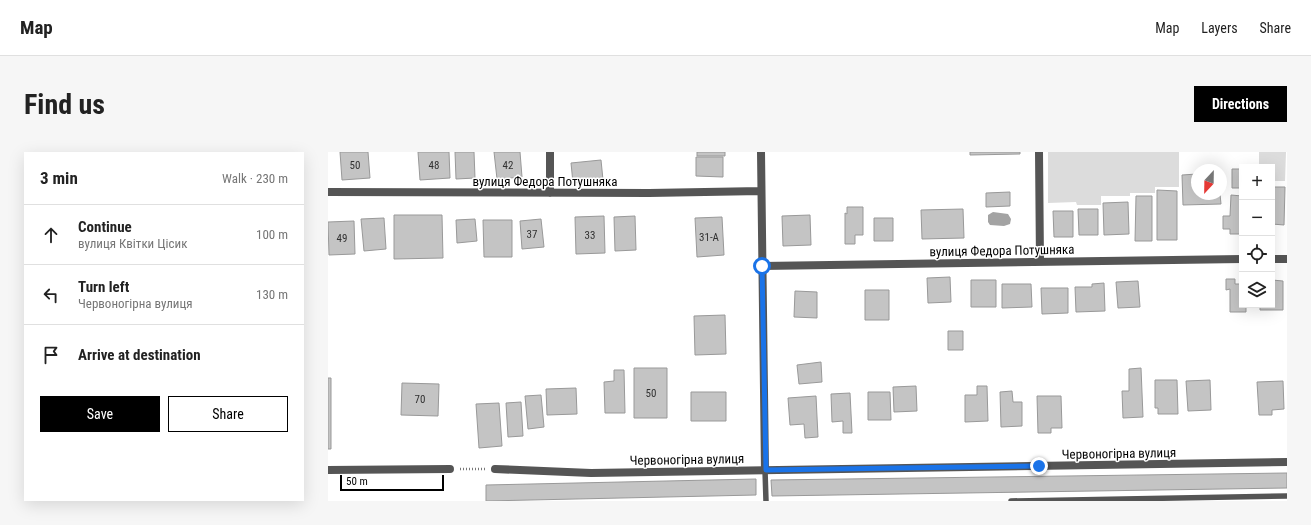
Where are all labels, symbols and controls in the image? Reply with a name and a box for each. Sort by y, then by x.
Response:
text: Map [20,16,53,39]
text: Map [1155,20,1179,36]
text: Layers [1201,20,1238,36]
text: Share [1260,20,1291,36]
button: Directions [1194,86,1287,122]
text: Find us [24,88,105,121]
house number: 50 [350,159,360,172]
house number: 48 [429,159,439,172]
house number: 42 [503,159,513,172]
north arrow [1191,164,1227,200]
map controls [1239,164,1275,308]
button: + [1239,164,1275,200]
text: 3 min [40,168,78,188]
text: Walk · 230 m [222,171,288,186]
street label: вулиця Федора Потушняка [472,174,618,189]
button: − [1239,200,1275,236]
text: Continue [78,218,132,236]
icon: ahead [40,224,62,246]
text: 100 m [256,227,288,242]
house number: 37 [527,228,537,241]
house number: 33 [585,229,595,242]
house number: 31-А [699,231,720,244]
house number: 49 [337,232,347,245]
text: вулиця Квітки Цісик [78,236,187,251]
button: locate [1239,236,1275,272]
street label: вулиця Федора Потушняка [929,242,1075,259]
route start [753,257,771,275]
button: layers [1239,272,1275,308]
text: Turn left [78,278,129,296]
icon: left [40,284,62,306]
text: 130 m [256,287,288,302]
text: Червоногірна вулиця [78,296,193,311]
icon: arrive [40,344,62,366]
text: Arrive at destination [78,346,201,364]
house number: 50 [646,387,656,400]
house number: 70 [415,393,425,406]
button: Save [40,396,160,432]
button: Share [168,396,288,432]
street label: Червоногірна вулиця [1062,445,1176,462]
street label: Червоногірна вулиця [630,451,744,468]
route end [1030,457,1048,475]
scale bar [340,473,444,492]
text: 50 m [346,475,368,488]

